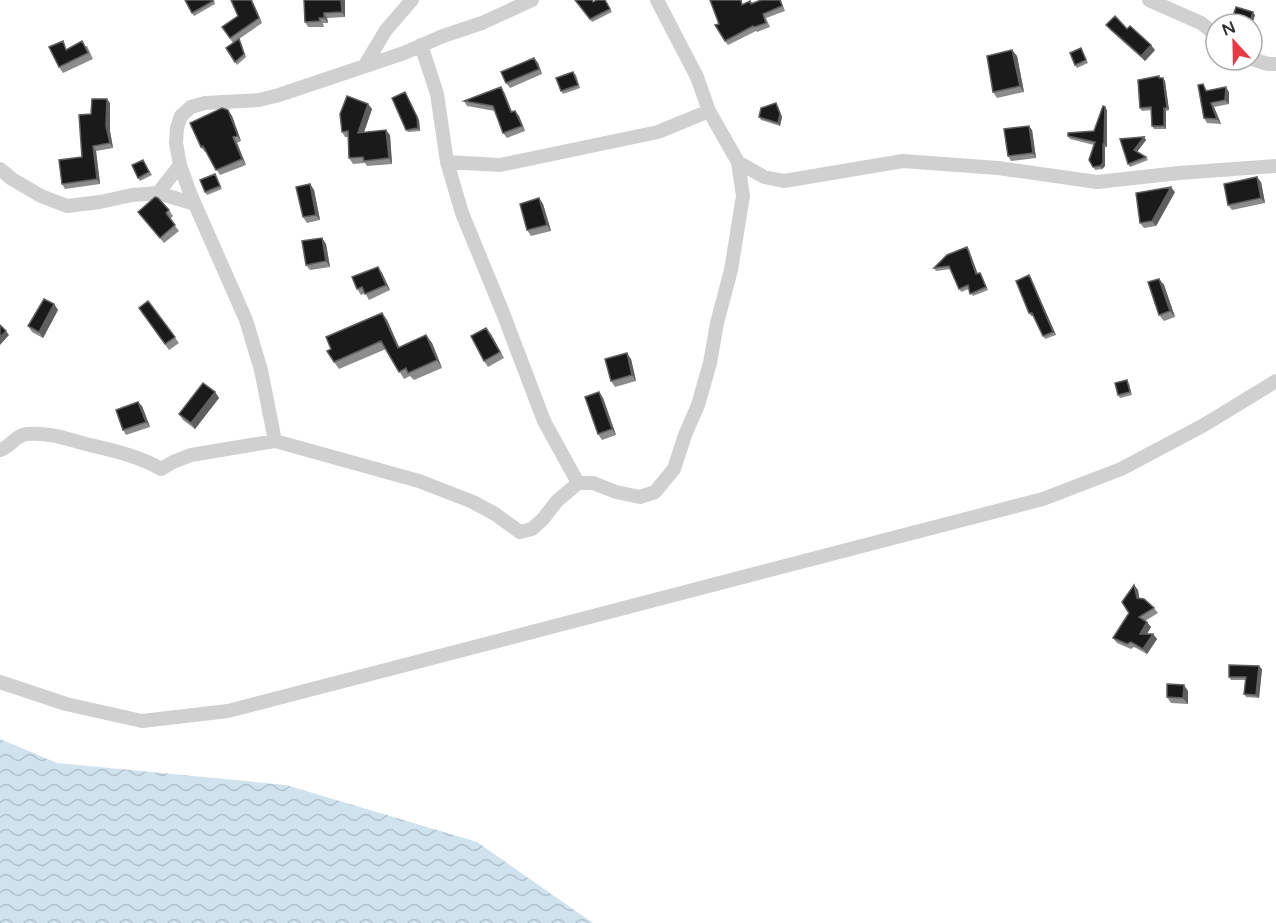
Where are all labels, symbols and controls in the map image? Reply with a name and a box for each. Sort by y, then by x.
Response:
north arrow [1204,12,1264,72]
text: N [1219,17,1238,41]

